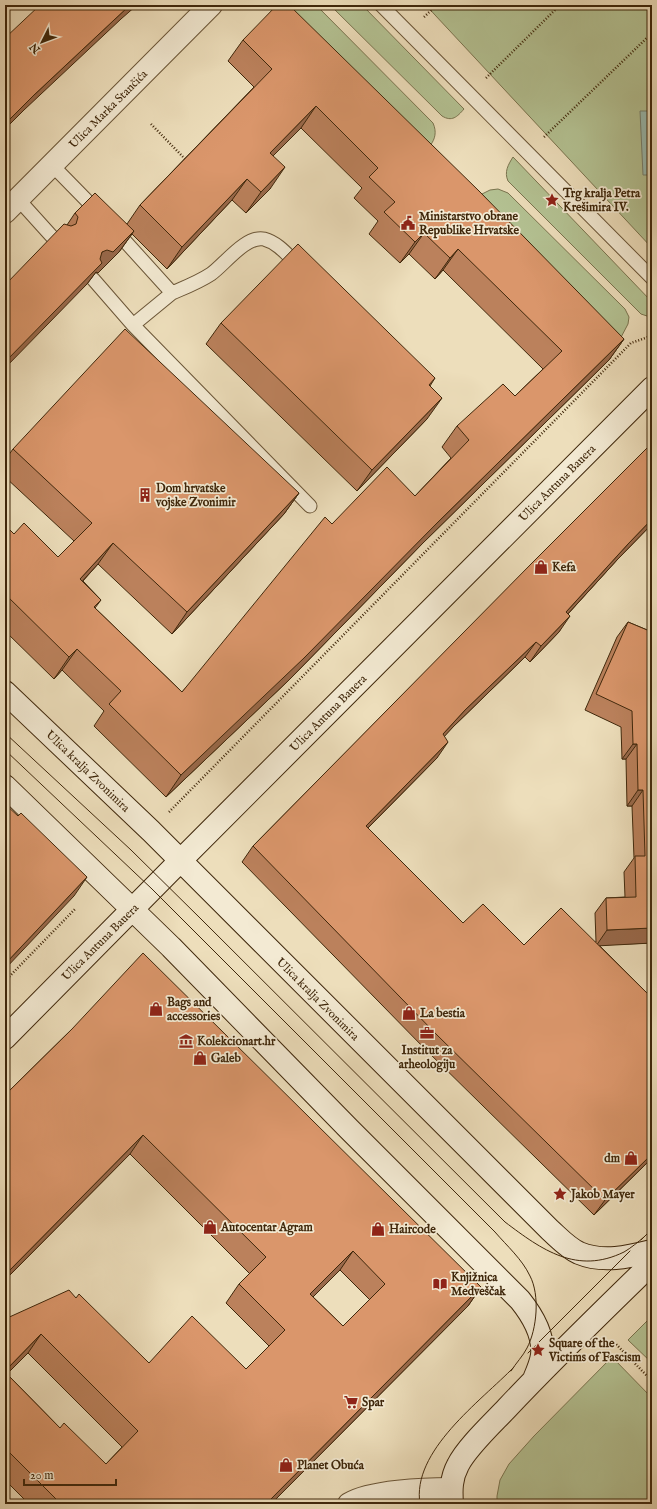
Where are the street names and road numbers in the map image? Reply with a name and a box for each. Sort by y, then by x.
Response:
street label: Ulica Marka Stančića [66,66,151,152]
street label: Ulica Antuna Bauera [516,441,600,525]
street label: Ulica Antuna Bauera [287,671,371,755]
street label: Ulica kralja Zvonimira [42,727,133,816]
street label: Ulica Antuna Bauera [59,900,143,984]
street label: Ulica kralja Zvonimira [273,955,363,1045]

